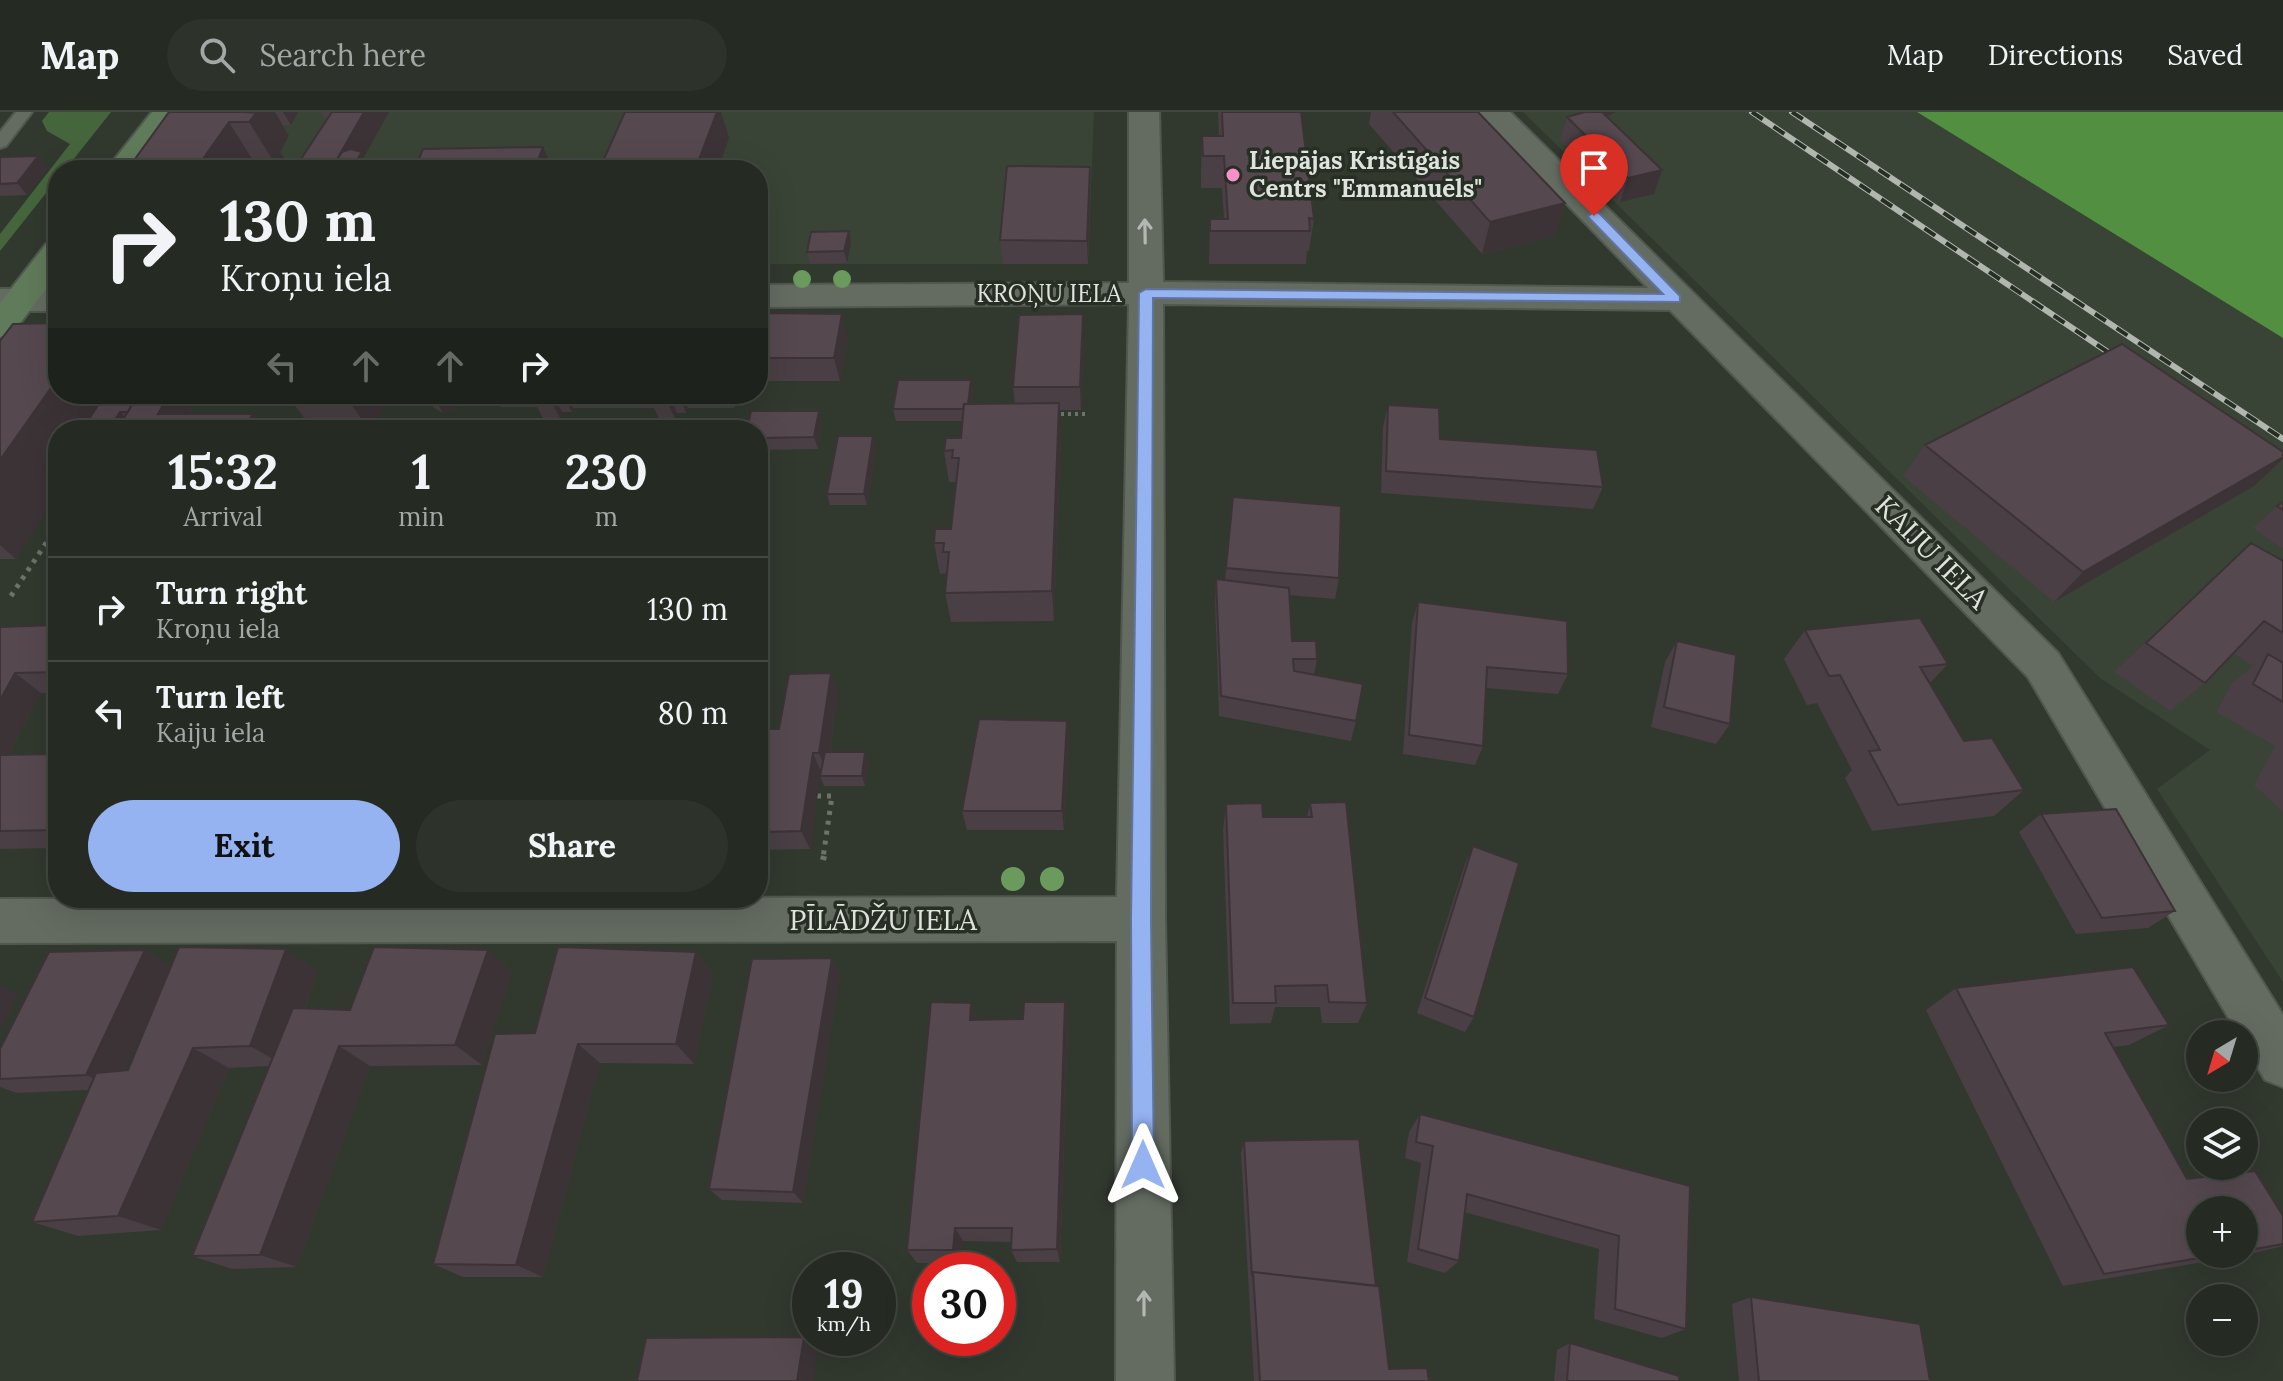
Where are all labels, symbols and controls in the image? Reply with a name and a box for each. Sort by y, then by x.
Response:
search box [167,19,727,91]
text: Map [40,31,119,79]
icon: search [195,33,239,77]
text: Search here [259,36,426,74]
text: Map [1887,37,1944,73]
text: Directions [1988,37,2123,73]
text: Saved [2167,37,2243,73]
pin [1560,134,1628,216]
place label: Liepājas Kristīgais Centrs "Emmanuēls" [1249,145,1482,204]
icon: arrive [1572,146,1616,190]
marker: Liepājas Kristīgais Centrs "Emmanuēls" [1224,166,1242,184]
text: 130 m [220,185,376,256]
icon: right [88,192,192,296]
one-way arrow [1138,218,1153,245]
text: Kroņu iela [220,255,392,301]
street label: KROŅU IELA [976,278,1123,309]
icon: left [260,344,304,388]
icon: ahead [344,344,388,388]
icon: ahead [428,344,472,388]
icon: right [512,344,556,388]
text: 15:32 [168,441,278,502]
text: 1 [412,441,431,502]
text: 230 [565,441,648,502]
street label: KAIJU IELA [1868,488,1997,617]
text: Arrival [183,500,263,533]
text: min [398,500,445,533]
text: m [595,500,618,533]
text: Turn right [156,574,307,612]
icon: right [88,587,132,631]
text: 130 m [647,590,728,628]
text: Kroņu iela [156,612,280,645]
text: Turn left [156,678,284,716]
icon: left [88,691,132,735]
text: 80 m [658,694,728,732]
text: Kaiju iela [156,716,266,749]
button: Exit [88,800,400,892]
button: Share [416,800,728,892]
street label: PĪLĀDŽU IELA [789,902,977,938]
north arrow [2186,1020,2258,1092]
map controls [2186,1020,2258,1356]
button: layers [2186,1108,2258,1180]
position arrow [1101,1123,1185,1207]
button: + [2186,1196,2258,1268]
speed limit sign: 30 [912,1252,1016,1356]
text: 19 [824,1268,864,1319]
button: − [2186,1284,2258,1356]
one-way arrow [1136,1290,1152,1317]
text: km/h [817,1311,871,1336]

